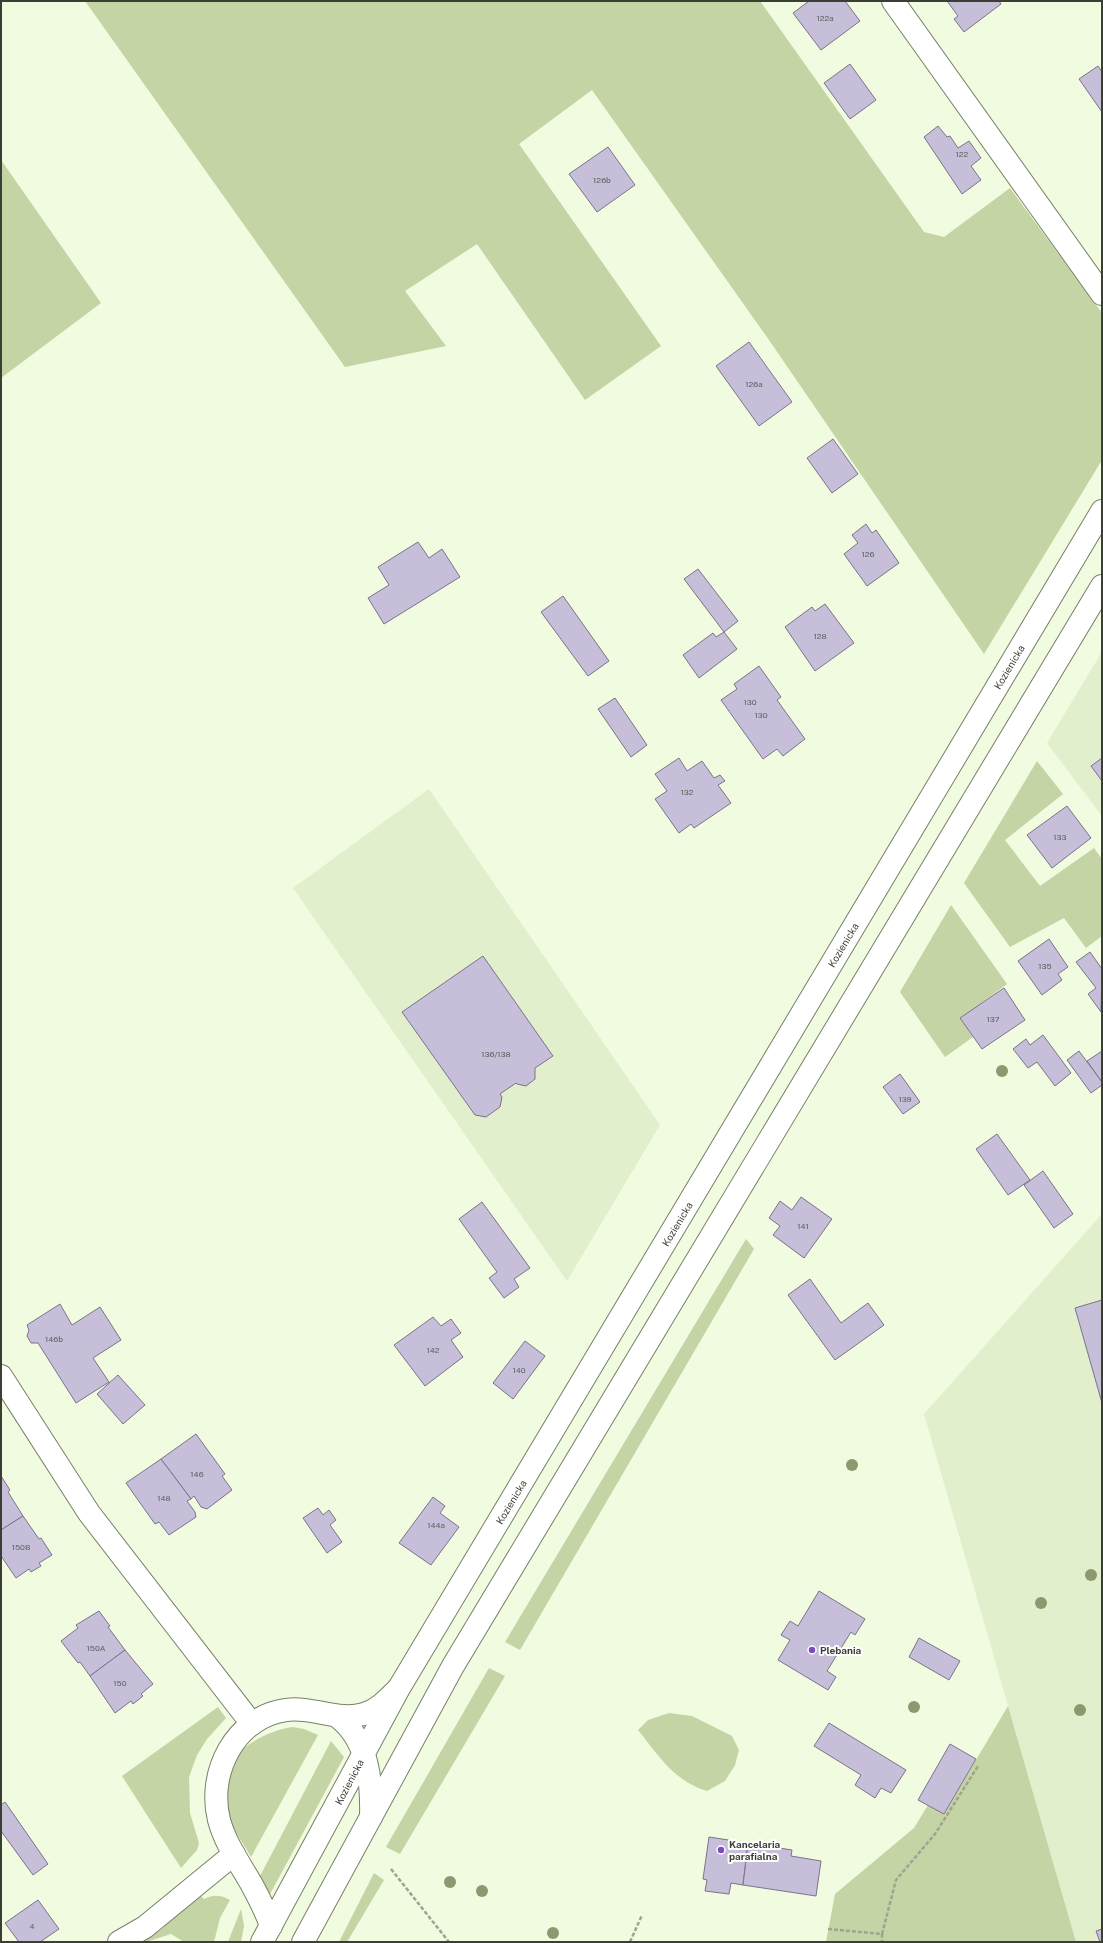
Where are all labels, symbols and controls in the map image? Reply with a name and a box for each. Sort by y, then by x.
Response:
house number: 122a [816,13,834,23]
house number: 122 [956,149,969,159]
house number: 126b [593,175,611,185]
house number: 126a [745,379,763,389]
house number: 126 [861,549,875,559]
house number: 128 [813,631,827,641]
street label: Kozienicka [991,643,1027,691]
house number: 130 [743,697,757,707]
house number: 130 [754,710,768,720]
house number: 132 [680,787,694,797]
house number: 133 [1053,832,1067,842]
street label: Kozienicka [825,921,861,969]
house number: 135 [1038,961,1052,971]
house number: 137 [987,1014,1000,1024]
house number: 136/138 [481,1049,511,1059]
house number: 139 [898,1094,912,1104]
street label: Kozienicka [659,1200,695,1248]
house number: 141 [797,1221,809,1231]
house number: 146b [45,1334,63,1344]
house number: 142 [426,1345,440,1355]
house number: 140 [512,1365,526,1375]
house number: 146 [190,1469,204,1479]
street label: Kozienicka [493,1478,529,1526]
house number: 148 [157,1493,171,1503]
house number: 144a [427,1520,445,1530]
house number: 150B [12,1542,30,1552]
house number: 150A [87,1643,106,1653]
place label: Plebania [820,1644,862,1656]
marker: Plebania [807,1645,817,1655]
house number: 150 [113,1678,127,1688]
street label: Kozienicka [332,1757,366,1807]
place label: Kancelaria parafialna [729,1838,781,1862]
marker: Kancelaria parafialna [716,1845,726,1855]
house number: 4 [29,1921,35,1931]

